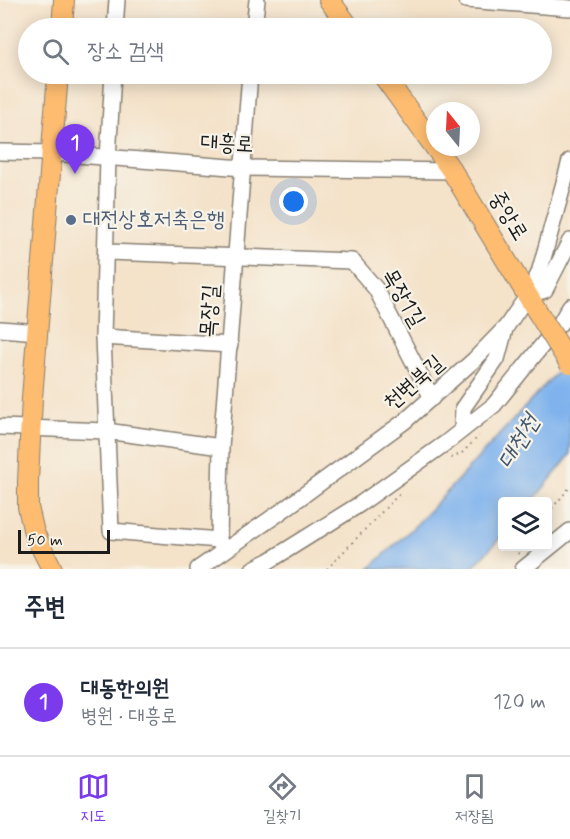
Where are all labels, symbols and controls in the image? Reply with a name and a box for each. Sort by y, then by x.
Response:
search box [18,18,552,84]
icon: search [39,35,72,68]
text: 장소 검색 [87,38,164,66]
north arrow [426,102,480,156]
pin: 1 [56,124,94,174]
street label: 대흥로 [200,129,254,159]
street label: 중앙로 [482,186,534,246]
your location [279,187,308,216]
place label: 대전상호저축은행 [83,206,225,234]
marker: 대전상호저축은행 [64,213,78,227]
street label: 목장1길 [375,264,431,333]
street label: 목장길 [194,283,226,338]
street label: 천변북길 [378,349,450,417]
water label: 대천천 [491,407,549,475]
map controls [498,497,552,551]
button: layers [498,497,552,551]
scale bar [18,527,110,554]
text: 50 m [27,530,63,551]
text: 주변 [24,591,66,625]
text: 대동한의원 [81,675,170,703]
text: 1 [39,689,48,716]
text: 120 m [493,689,546,716]
text: 병원 · 대흥로 [81,703,177,730]
tab: 지도 [77,770,110,827]
tab: 길찾기 [263,770,302,827]
tab: 저장됨 [455,770,493,827]

